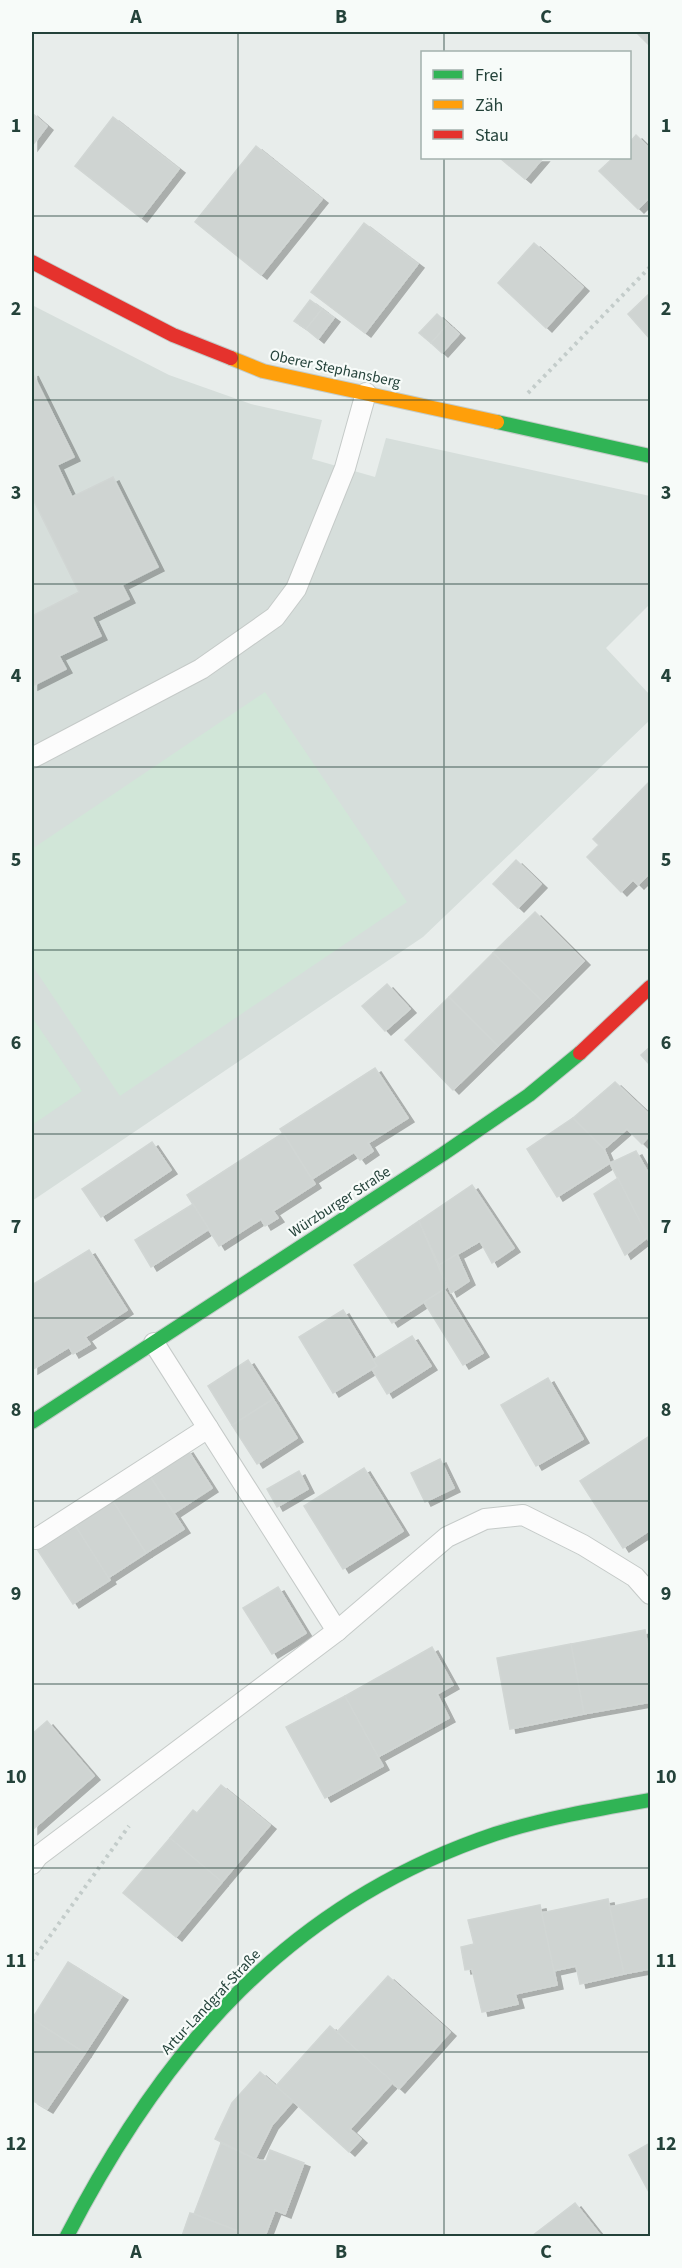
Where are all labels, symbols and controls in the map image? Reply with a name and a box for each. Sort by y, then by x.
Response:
text: A [129,3,142,31]
text: B [335,3,347,31]
text: C [540,3,552,31]
legend [421,51,631,159]
text: Frei [475,63,503,88]
text: Zäh [475,93,503,118]
text: 1 [11,112,21,140]
text: 1 [661,112,671,140]
text: Stau [475,123,509,148]
text: 2 [11,295,21,323]
text: 2 [661,295,671,323]
street label: Oberer Stephansberg [268,345,403,393]
text: 3 [11,479,21,507]
text: 3 [661,479,671,507]
text: 4 [11,662,22,690]
text: 4 [661,662,672,690]
text: 5 [11,846,21,874]
text: 5 [661,846,671,874]
text: 6 [11,1029,21,1057]
text: 6 [661,1029,671,1057]
street label: Würzburger Straße [285,1161,395,1243]
text: 7 [11,1213,21,1241]
text: 7 [661,1213,671,1241]
text: 8 [11,1396,21,1424]
text: 8 [661,1396,671,1424]
text: 9 [11,1580,21,1608]
text: 9 [661,1580,671,1608]
text: 10 [5,1763,27,1791]
text: 10 [655,1763,677,1791]
street label: Artur-Landgraf-Straße [157,1945,265,2059]
text: 11 [5,1947,27,1975]
text: 11 [655,1947,677,1975]
text: 12 [5,2130,27,2158]
text: 12 [655,2130,677,2158]
text: A [129,2238,142,2266]
text: B [335,2238,347,2266]
text: C [540,2238,552,2266]

